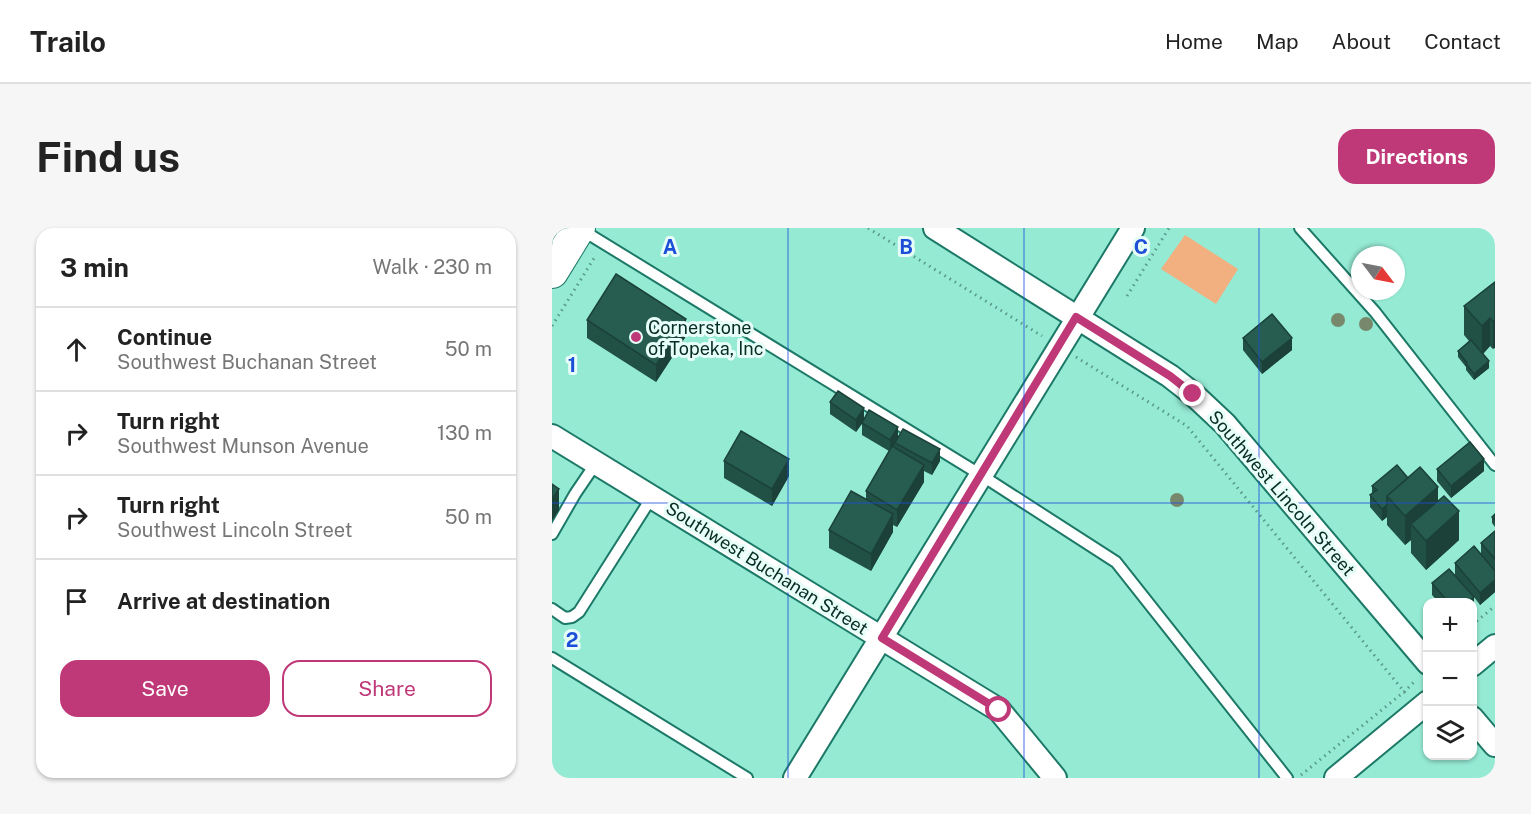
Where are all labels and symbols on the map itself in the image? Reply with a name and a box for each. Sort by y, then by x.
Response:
text: A [663,235,677,259]
text: B [899,235,913,259]
text: C [1134,235,1148,259]
north arrow [1351,246,1405,300]
place label: Cornerstone of Topeka, Inc [648,317,764,359]
marker: Cornerstone of Topeka, Inc [629,330,643,344]
text: 1 [568,353,576,377]
route end [1179,380,1205,406]
street label: Southwest Lincoln Street [1205,406,1359,580]
street label: Southwest Buchanan Street [662,497,872,639]
text: 2 [566,628,578,652]
route start [985,696,1011,722]

